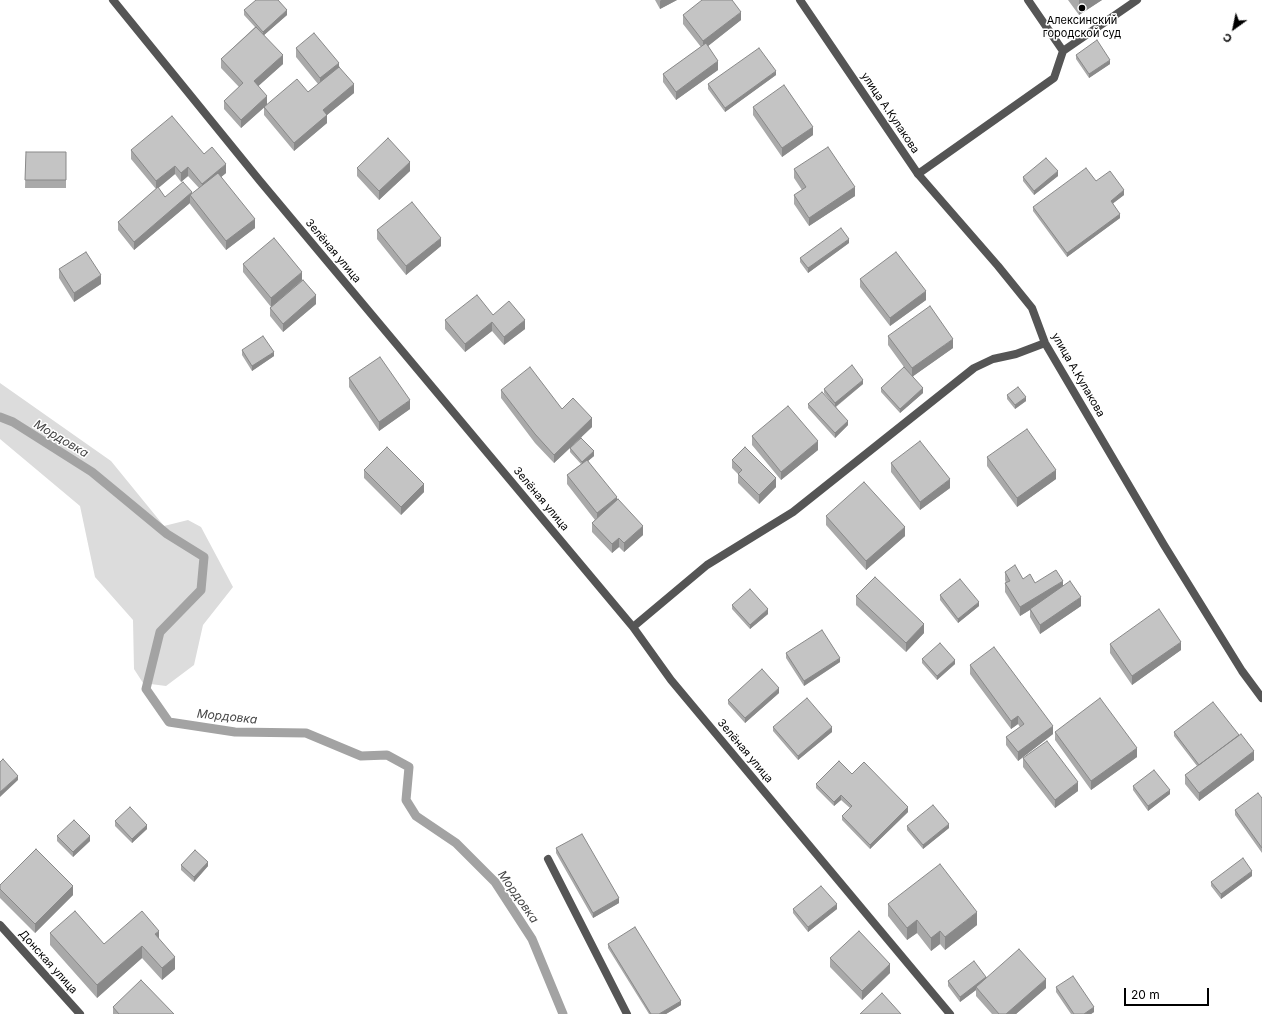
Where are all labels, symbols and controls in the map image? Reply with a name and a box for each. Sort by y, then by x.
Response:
marker: Алексинский городской суд [1077,3,1087,13]
north arrow [1214,8,1254,48]
place label: Алексинский городской суд [1043,14,1121,40]
text: С [1220,30,1235,46]
street label: улица А.Кулакова [858,70,922,156]
street label: Зелёная улица [303,216,363,286]
street label: улица А.Кулакова [1049,331,1107,419]
water label: Мордовка [31,417,91,461]
street label: Зелёная улица [511,464,571,534]
water label: Мордовка [196,707,258,727]
street label: Зелёная улица [715,716,775,786]
water label: Мордовка [495,868,541,926]
street label: Донская улица [16,927,80,997]
scale bar [1126,980,1211,1006]
text: 20 m [1131,987,1160,1002]

